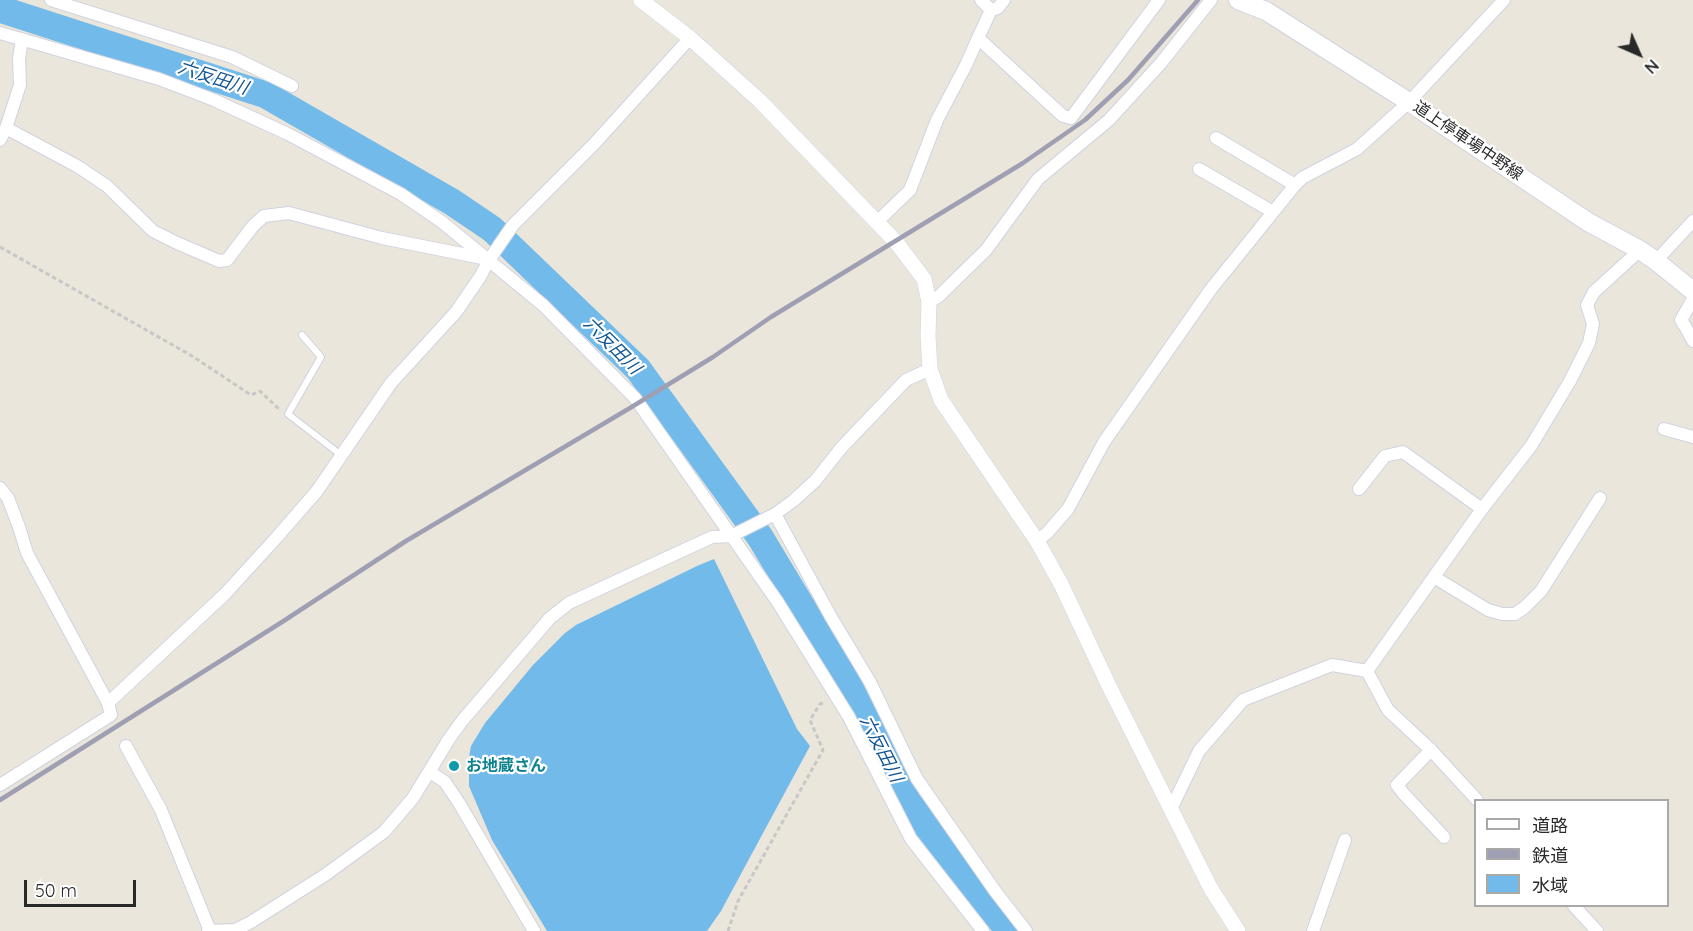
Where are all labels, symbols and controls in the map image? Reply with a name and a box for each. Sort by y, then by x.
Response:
north arrow [1609,24,1669,84]
text: N [1641,55,1663,78]
water label: 六反田川 [175,57,251,99]
street label: 道上停車場中野線 [1410,97,1526,185]
water label: 六反田川 [579,313,645,379]
water label: 六反田川 [855,712,907,786]
place label: お地蔵さん [466,756,546,776]
marker: お地蔵さん [447,759,461,773]
legend [1474,799,1669,907]
text: 道路 [1532,814,1568,837]
text: 鉄道 [1532,844,1568,867]
scale bar [27,868,140,906]
text: 水域 [1532,874,1568,897]
text: 50 m [35,879,77,902]

